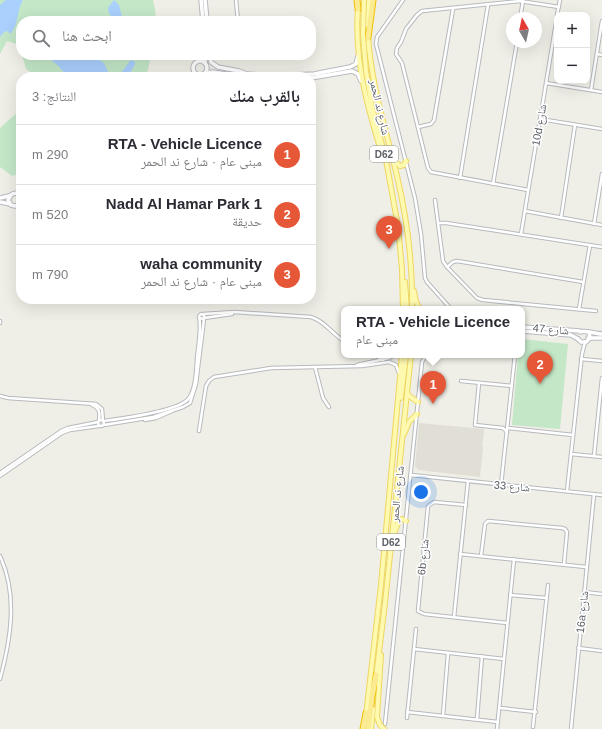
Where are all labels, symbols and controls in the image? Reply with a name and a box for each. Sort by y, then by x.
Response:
north arrow [506,12,542,48]
map controls [554,12,590,84]
button: + [554,12,590,48]
search box [16,16,316,60]
icon: search [30,27,52,49]
text: ابحث هنا [62,27,112,44]
button: − [554,48,590,84]
street label: شارع ند الحمر [367,77,392,136]
text: بالقرب منك [229,87,300,106]
text: النتائج: 3 [32,89,76,104]
street label: 10d شارع [529,103,550,147]
text: RTA - Vehicle Licence [108,135,262,152]
road number: D62 [370,146,398,162]
text: 290 m [32,147,68,162]
text: 1 [283,147,291,162]
text: مبنى عام · شارع ند الحمر [141,154,262,169]
text: Nadd Al Hamar Park 1 [106,195,262,212]
text: 520 m [32,207,68,222]
text: 2 [283,207,291,222]
text: حديقة [232,214,262,229]
pin: 3 [376,216,402,249]
text: waha community [140,255,262,272]
text: 790 m [32,267,68,282]
text: 3 [283,267,291,282]
text: مبنى عام · شارع ند الحمر [141,274,262,289]
popup [341,306,525,358]
text: RTA - Vehicle Licence [356,313,510,330]
street label: شارع 47 [532,321,570,338]
text: مبنى عام [356,332,398,347]
pin: 2 [527,351,553,384]
pin: 1 [420,371,446,404]
street label: شارع ند الحمر [388,465,407,524]
street label: شارع 33 [493,478,531,495]
your location [411,482,431,502]
road number: D62 [377,534,405,550]
street label: 6b شارع [415,538,432,576]
street label: 16a شارع [574,590,591,634]

